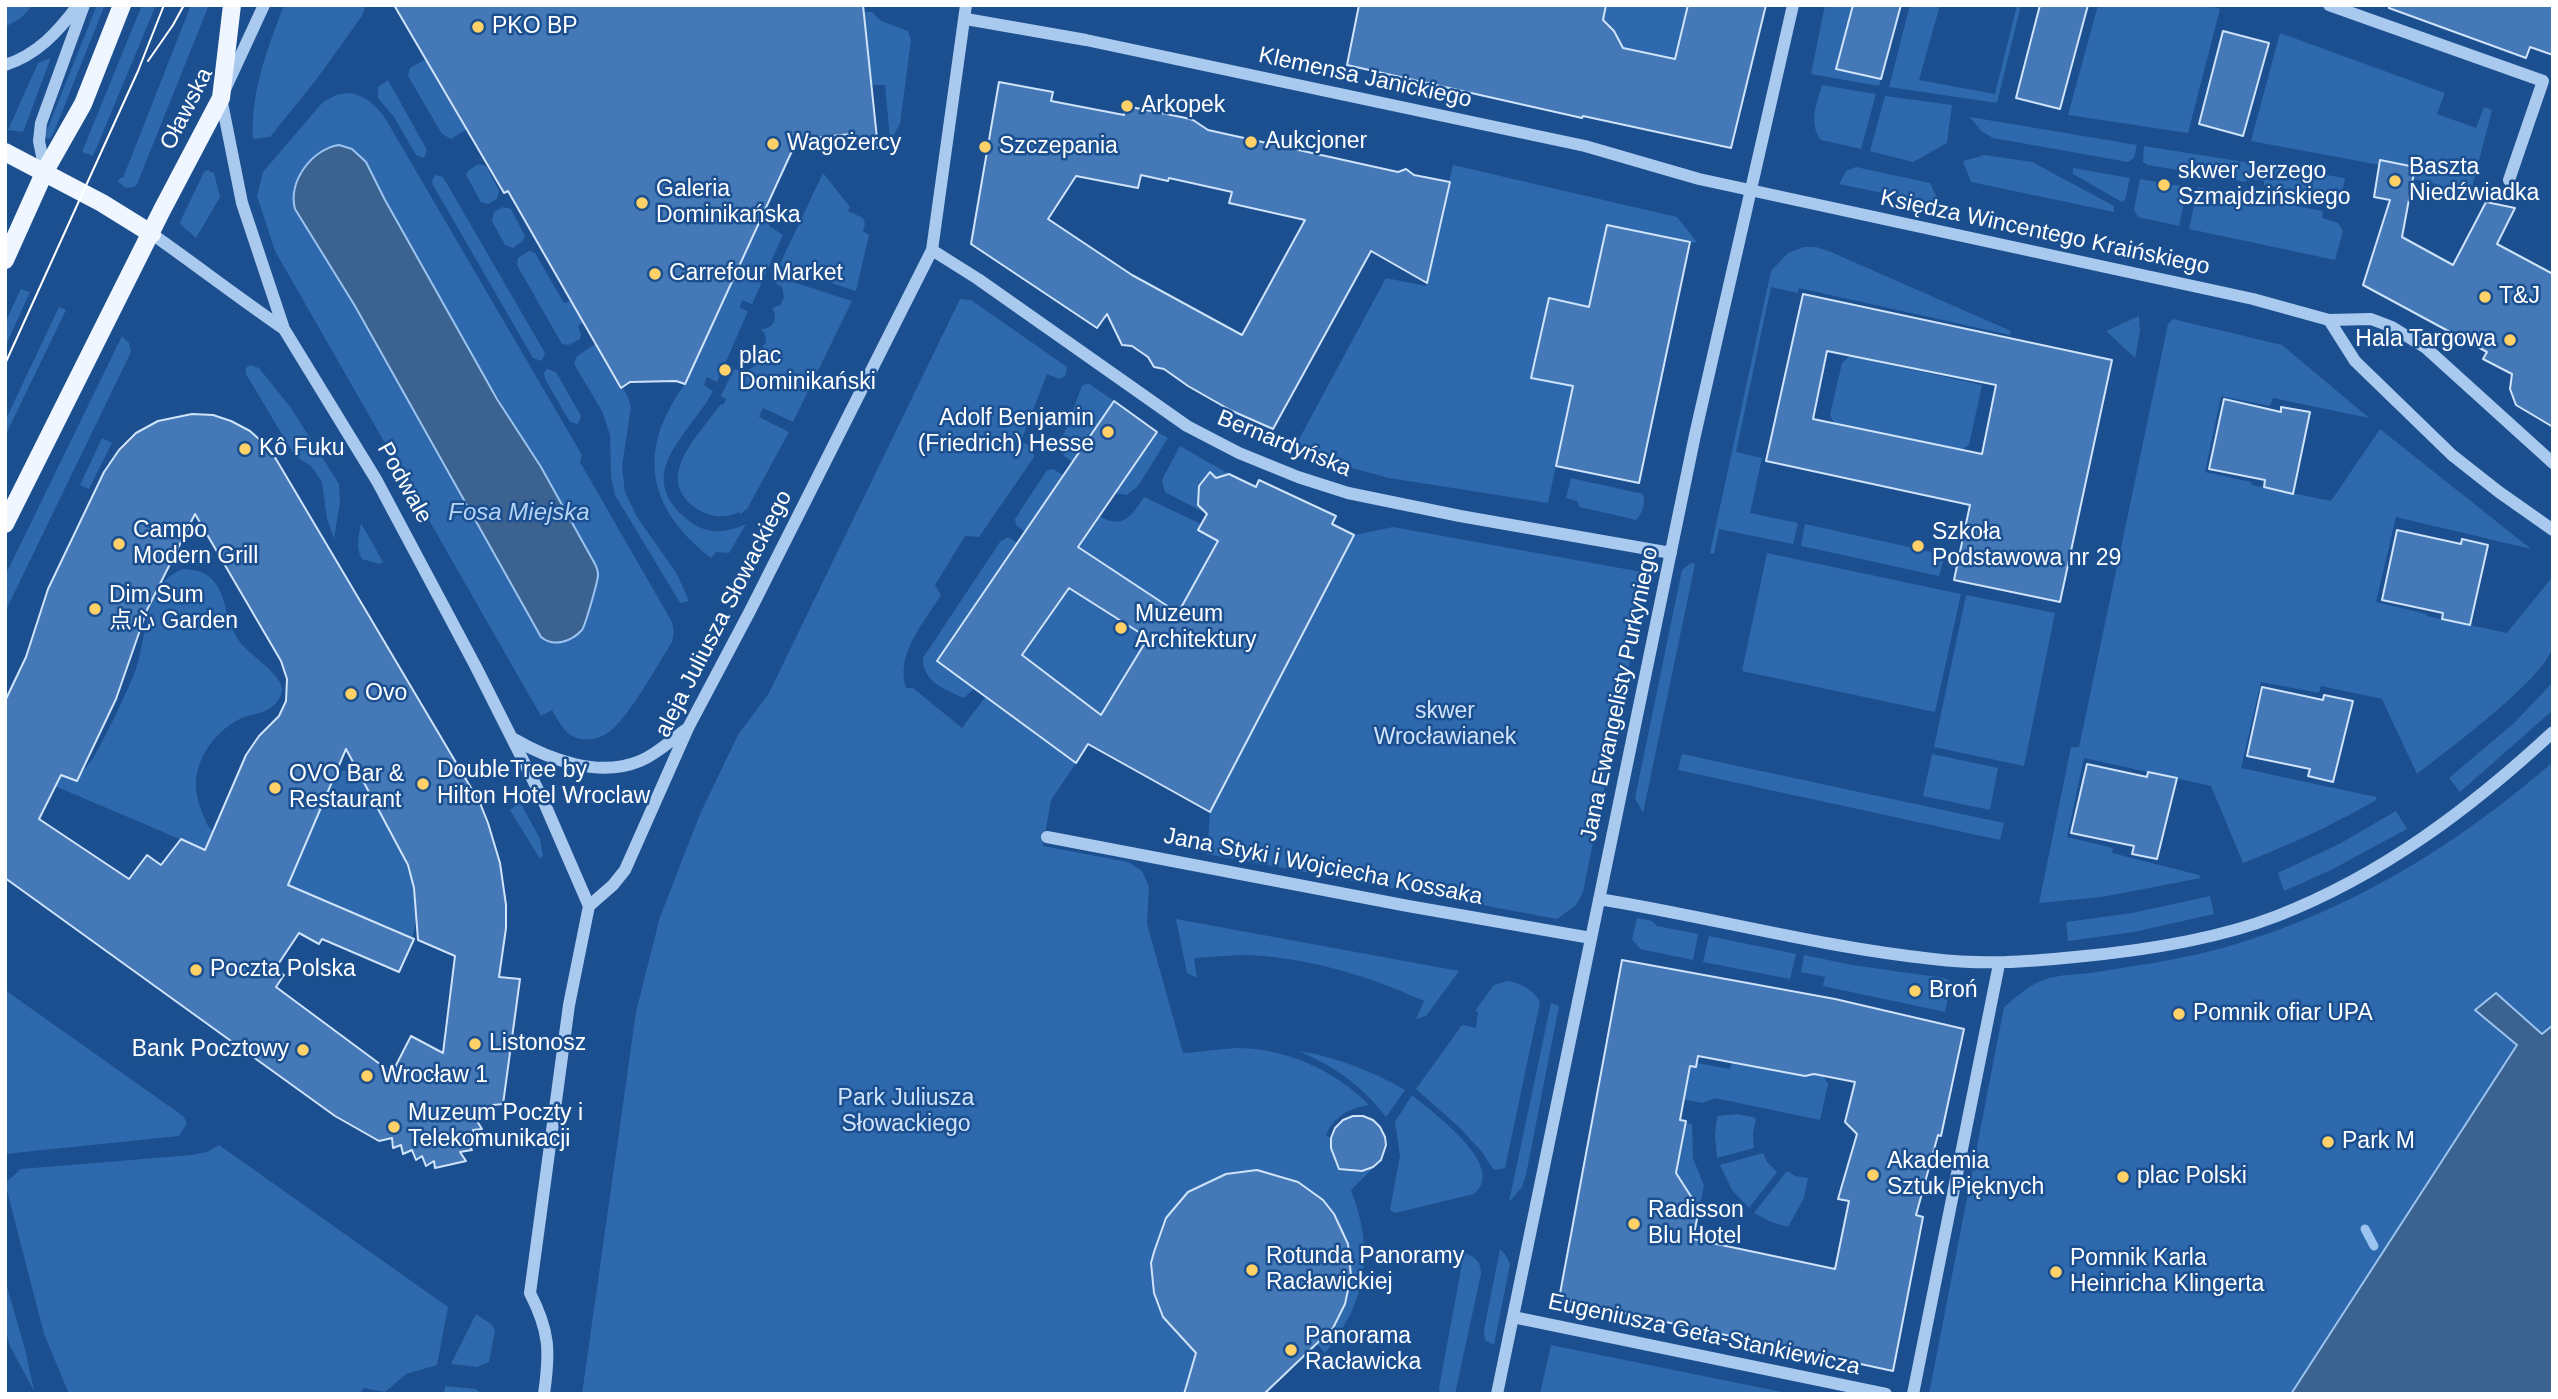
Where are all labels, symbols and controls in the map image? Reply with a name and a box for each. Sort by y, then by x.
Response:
place label: PKO BP [492,13,578,41]
marker: PKO BP [470,19,486,35]
street label: Klemensa Janickiego [1256,42,1474,114]
street label: Oławska [155,63,219,155]
place label: Arkopek [1141,92,1225,120]
marker: Arkopek [1119,98,1135,114]
place label: Aukcjoner [1265,128,1367,156]
place label: Wagożercy [787,130,901,158]
place label: Szczepania [999,133,1118,161]
marker: Aukcjoner [1243,134,1259,150]
marker: Wagożercy [765,136,781,152]
marker: Szczepania [977,139,993,155]
place label: Baszta Niedźwiadka [2409,154,2539,208]
place label: skwer Jerzego Szmajdzińskiego [2178,158,2351,212]
marker: Baszta Niedźwiadka [2387,173,2403,189]
place label: Galeria Dominikańska [656,176,800,230]
marker: skwer Jerzego Szmajdzińskiego [2156,177,2172,193]
street label: Księdza Wincentego Kraińskiego [1878,185,2212,281]
marker: Galeria Dominikańska [634,195,650,211]
place label: Carrefour Market [669,260,843,288]
marker: Carrefour Market [647,266,663,282]
place label: T&J [2499,283,2540,311]
marker: T&J [2477,289,2493,305]
place label: Hala Targowa [2355,326,2496,354]
marker: Hala Targowa [2502,332,2518,348]
place label: plac Dominikański [739,343,876,397]
marker: plac Dominikański [717,362,733,378]
place label: Adolf Benjamin (Friedrich) Hesse [918,405,1094,459]
street label: Bernardyńska [1213,405,1355,483]
marker: Adolf Benjamin (Friedrich) Hesse [1100,424,1116,440]
place label: Kô Fuku [259,435,345,463]
street label: Podwale [371,438,437,528]
marker: Kô Fuku [237,441,253,457]
street label: aleja Juliusza Słowackiego [650,486,798,742]
water label: Fosa Miejska [448,499,590,527]
place label: Campo Modern Grill [133,517,258,571]
place label: Szkoła Podstawowa nr 29 [1932,519,2121,573]
marker: Campo Modern Grill [111,536,127,552]
marker: Szkoła Podstawowa nr 29 [1910,538,1926,554]
street label: Jana Ewangelisty Purkyniego [1575,544,1665,844]
place label: Dim Sum 点心 Garden [109,582,238,636]
marker: Dim Sum 点心 Garden [87,601,103,617]
place label: Muzeum Architektury [1135,601,1256,655]
marker: Muzeum Architektury [1113,620,1129,636]
place label: Ovo [365,680,407,708]
marker: Ovo [343,686,359,702]
park label: skwer Wrocławianek [1374,698,1516,752]
place label: DoubleTree by Hilton Hotel Wroclaw [437,757,650,811]
place label: OVO Bar & Restaurant [289,761,404,815]
marker: DoubleTree by Hilton Hotel Wroclaw [415,776,431,792]
marker: OVO Bar & Restaurant [267,780,283,796]
street label: Jana Styki i Wojciecha Kossaka [1161,823,1485,911]
place label: Poczta Polska [210,956,356,984]
marker: Poczta Polska [188,962,204,978]
place label: Broń [1929,977,1978,1005]
marker: Broń [1907,983,1923,999]
place label: Pomnik ofiar UPA [2193,1000,2373,1028]
marker: Pomnik ofiar UPA [2171,1006,2187,1022]
place label: Listonosz [489,1030,586,1058]
place label: Bank Pocztowy [132,1036,289,1064]
marker: Listonosz [467,1036,483,1052]
marker: Bank Pocztowy [295,1042,311,1058]
place label: Wrocław 1 [381,1062,488,1090]
marker: Wrocław 1 [359,1068,375,1084]
park label: Park Juliusza Słowackiego [838,1085,974,1139]
place label: Muzeum Poczty i Telekomunikacji [408,1100,583,1154]
marker: Muzeum Poczty i Telekomunikacji [386,1119,402,1135]
place label: Park M [2342,1128,2415,1156]
marker: Park M [2320,1134,2336,1150]
place label: Akademia Sztuk Pięknych [1887,1148,2044,1202]
place label: plac Polski [2137,1163,2247,1191]
marker: Akademia Sztuk Pięknych [1865,1167,1881,1183]
marker: plac Polski [2115,1169,2131,1185]
place label: Radisson Blu Hotel [1648,1197,1744,1251]
marker: Radisson Blu Hotel [1626,1216,1642,1232]
place label: Rotunda Panoramy Racławickiej [1266,1243,1464,1297]
place label: Pomnik Karla Heinricha Klingerta [2070,1245,2264,1299]
marker: Rotunda Panoramy Racławickiej [1244,1262,1260,1278]
marker: Pomnik Karla Heinricha Klingerta [2048,1264,2064,1280]
street label: Eugeniusza Geta-Stankiewicza [1545,1288,1863,1382]
place label: Panorama Racławicka [1305,1323,1421,1377]
marker: Panorama Racławicka [1283,1342,1299,1358]

